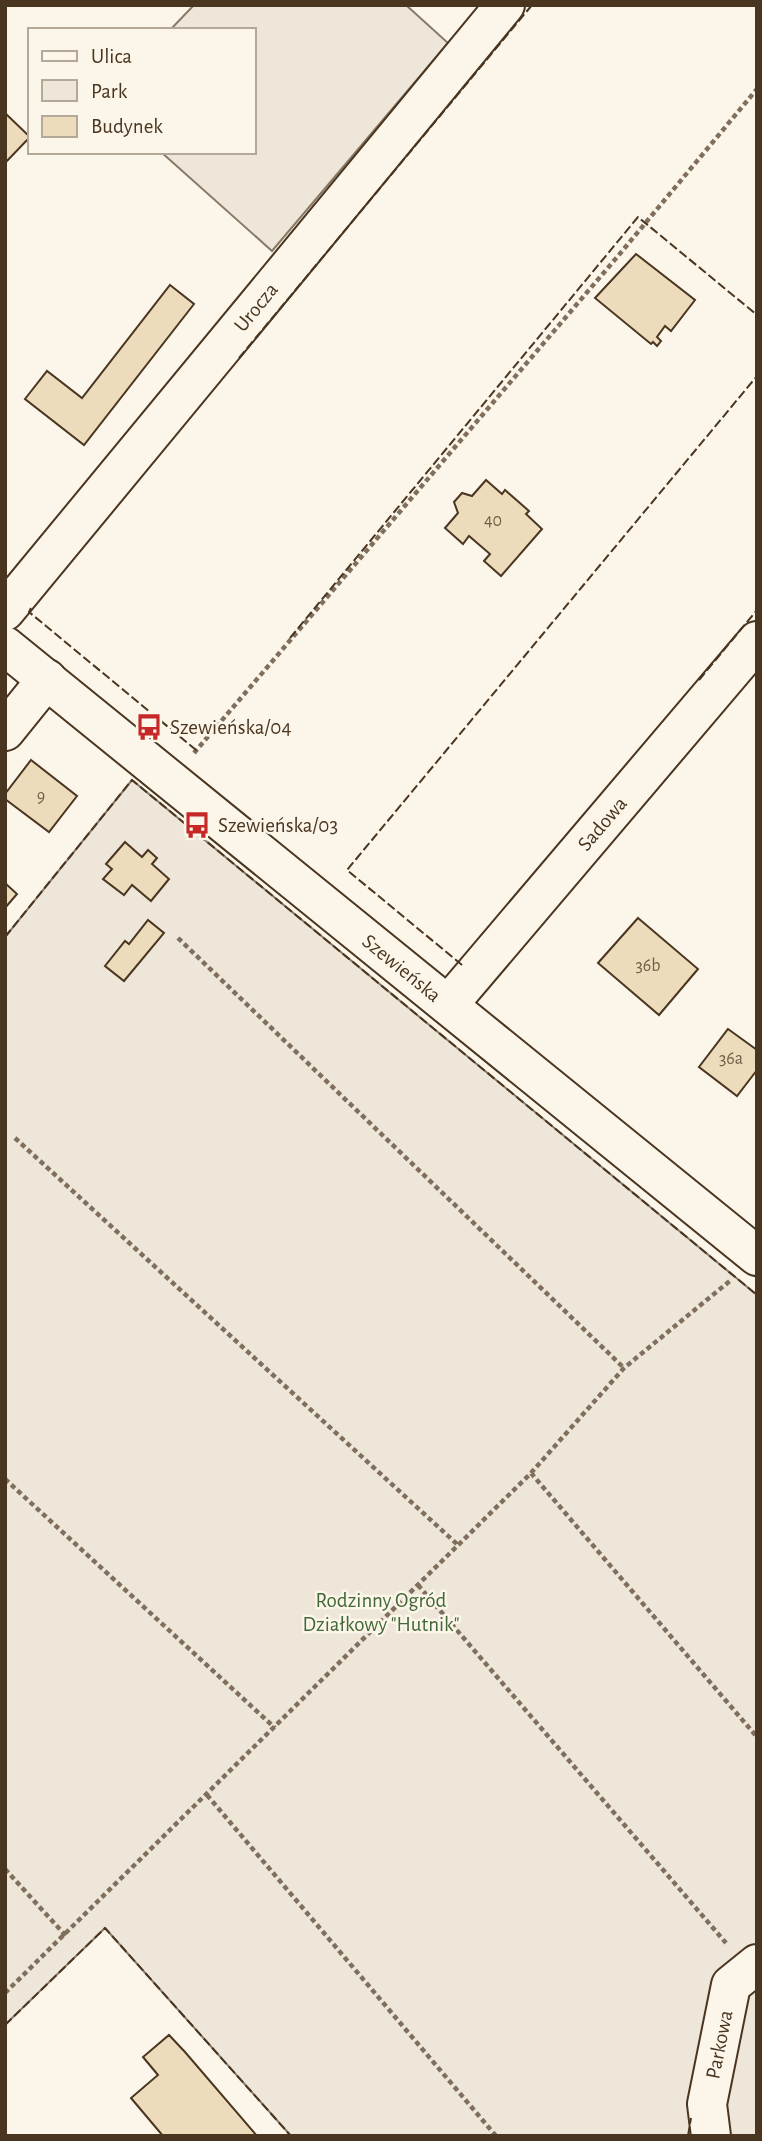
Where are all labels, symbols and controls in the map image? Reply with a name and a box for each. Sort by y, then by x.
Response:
legend [28,28,256,154]
text: Ulica [91,46,132,67]
text: Park [91,81,128,102]
text: Budynek [91,116,163,137]
street label: Urocza [230,278,282,335]
house number: 40 [484,512,502,530]
bus stop icon: Szewieńska/04 [134,712,164,742]
place label: Szewieńska/04 [170,717,292,738]
house number: 9 [37,788,45,806]
street label: Sadowa [573,792,631,855]
bus stop icon: Szewieńska/03 [182,810,212,840]
place label: Szewieńska/03 [218,815,338,836]
street label: Szewieńska [359,930,445,1006]
house number: 36b [635,957,661,975]
house number: 36a [719,1050,743,1068]
park label: Rodzinny Ogród Działkowy "Hutnik" [302,1590,460,1635]
street label: Parkowa [702,2008,736,2081]

